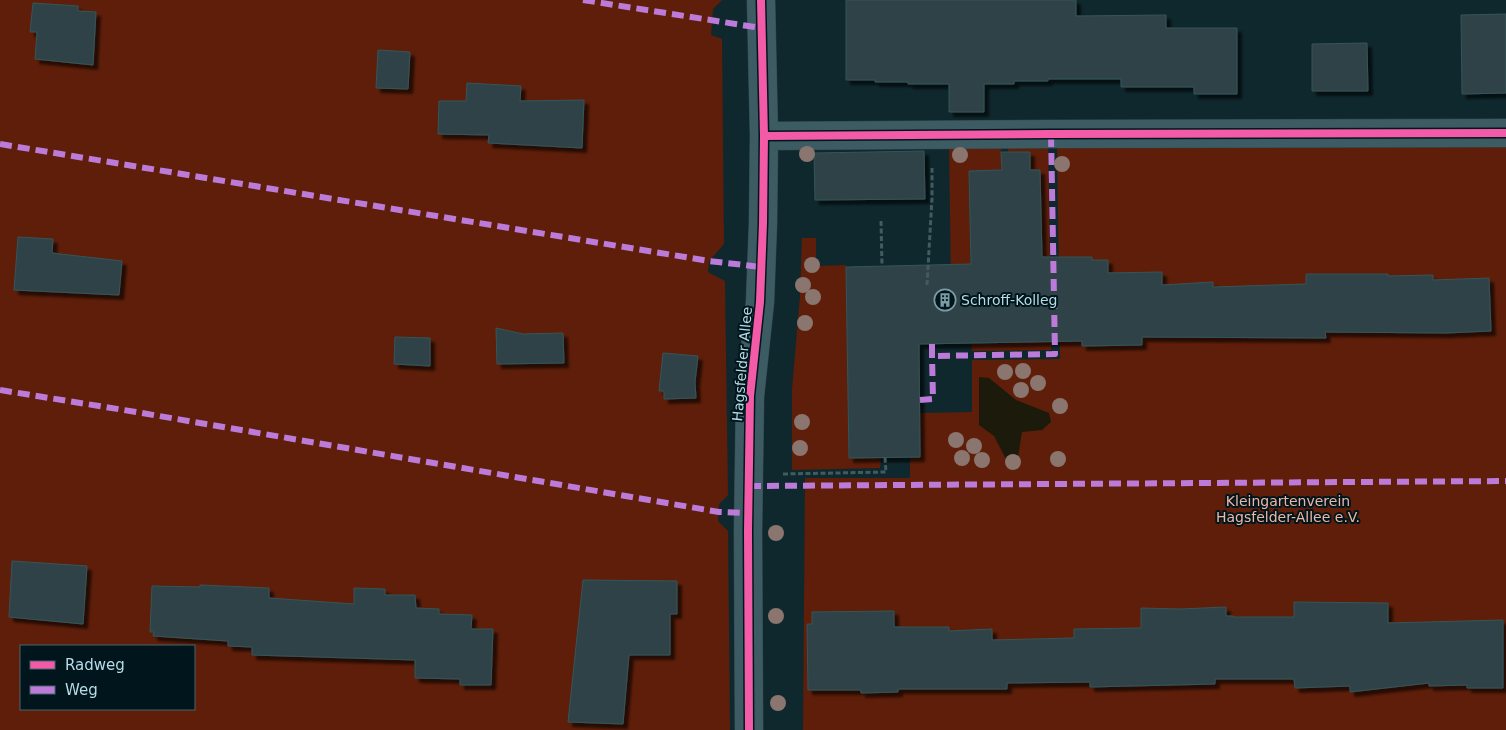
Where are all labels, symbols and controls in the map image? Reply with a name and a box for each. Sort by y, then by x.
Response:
building icon: Schroff-Kolleg [933,288,957,312]
place label: Schroff-Kolleg [961,292,1058,308]
street label: Hagsfelder Allee [729,306,755,422]
park label: Kleingartenverein Hagsfelder-Allee e.V. [1216,493,1360,525]
legend [20,645,195,710]
text: Radweg [65,656,125,674]
text: Weg [65,681,98,699]

